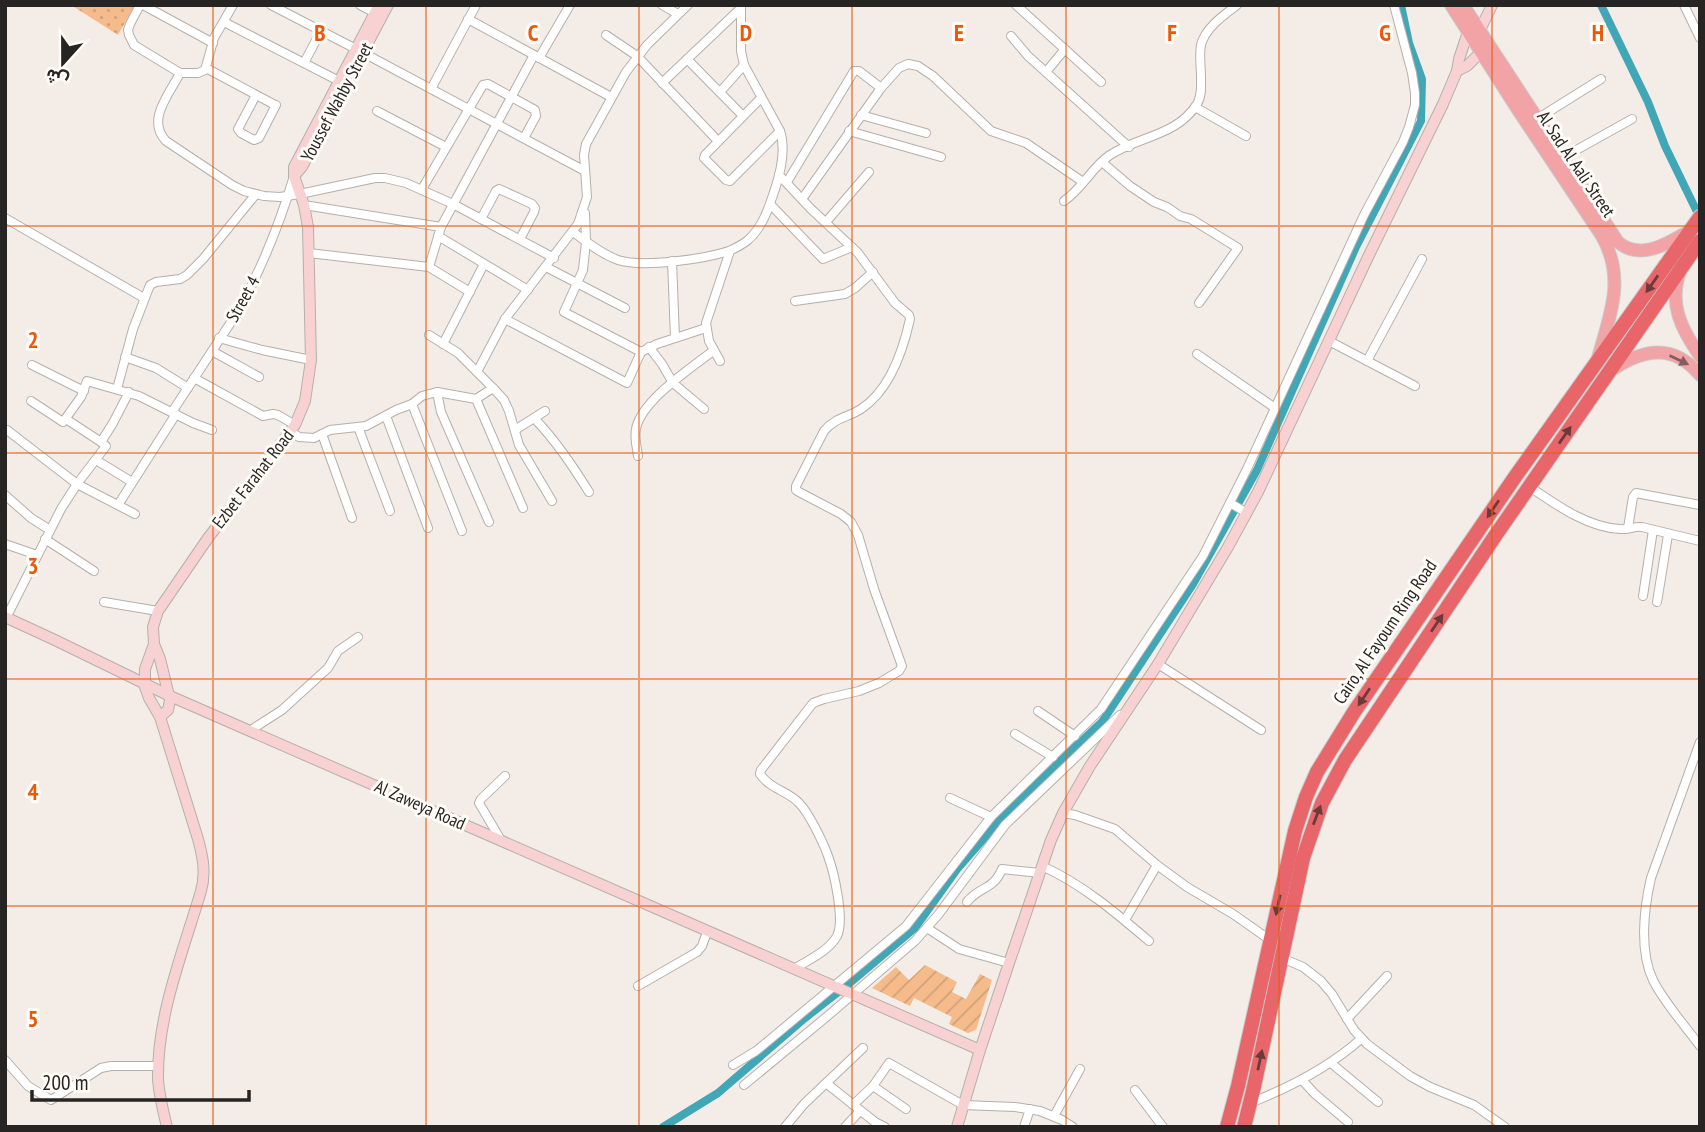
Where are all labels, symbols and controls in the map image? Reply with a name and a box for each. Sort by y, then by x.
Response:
text: B [314,18,326,47]
text: C [528,18,539,47]
text: D [740,18,752,47]
text: E [954,18,964,47]
text: F [1167,18,1177,47]
text: G [1379,18,1391,47]
text: H [1592,18,1604,47]
north arrow [28,28,98,98]
street label: Youssef Wahby Street [295,38,378,165]
text: ش [42,64,72,94]
street label: Al Sad Al Aali Street [1532,106,1620,221]
street label: Street 4 [221,272,265,326]
one-way arrow [1645,275,1659,293]
text: 2 [28,325,39,354]
one-way arrow [1669,354,1689,365]
street label: Ezbet Farahat Road [207,424,298,533]
one-way arrow [1558,426,1572,444]
one-way arrow [1486,499,1499,519]
text: 3 [28,551,39,580]
street label: Cairo, Al Fayoum Ring Road [1328,555,1441,708]
one-way arrow [1430,613,1443,632]
one-way arrow [1357,688,1371,706]
street label: Al Zaweya Road [371,774,469,835]
text: 4 [28,777,39,806]
one-way arrow [1312,805,1323,826]
one-way arrow [1272,894,1283,916]
text: 5 [28,1004,39,1033]
one-way arrow [1254,1049,1265,1071]
scale bar [32,1058,248,1102]
text: 200 m [42,1069,88,1096]

